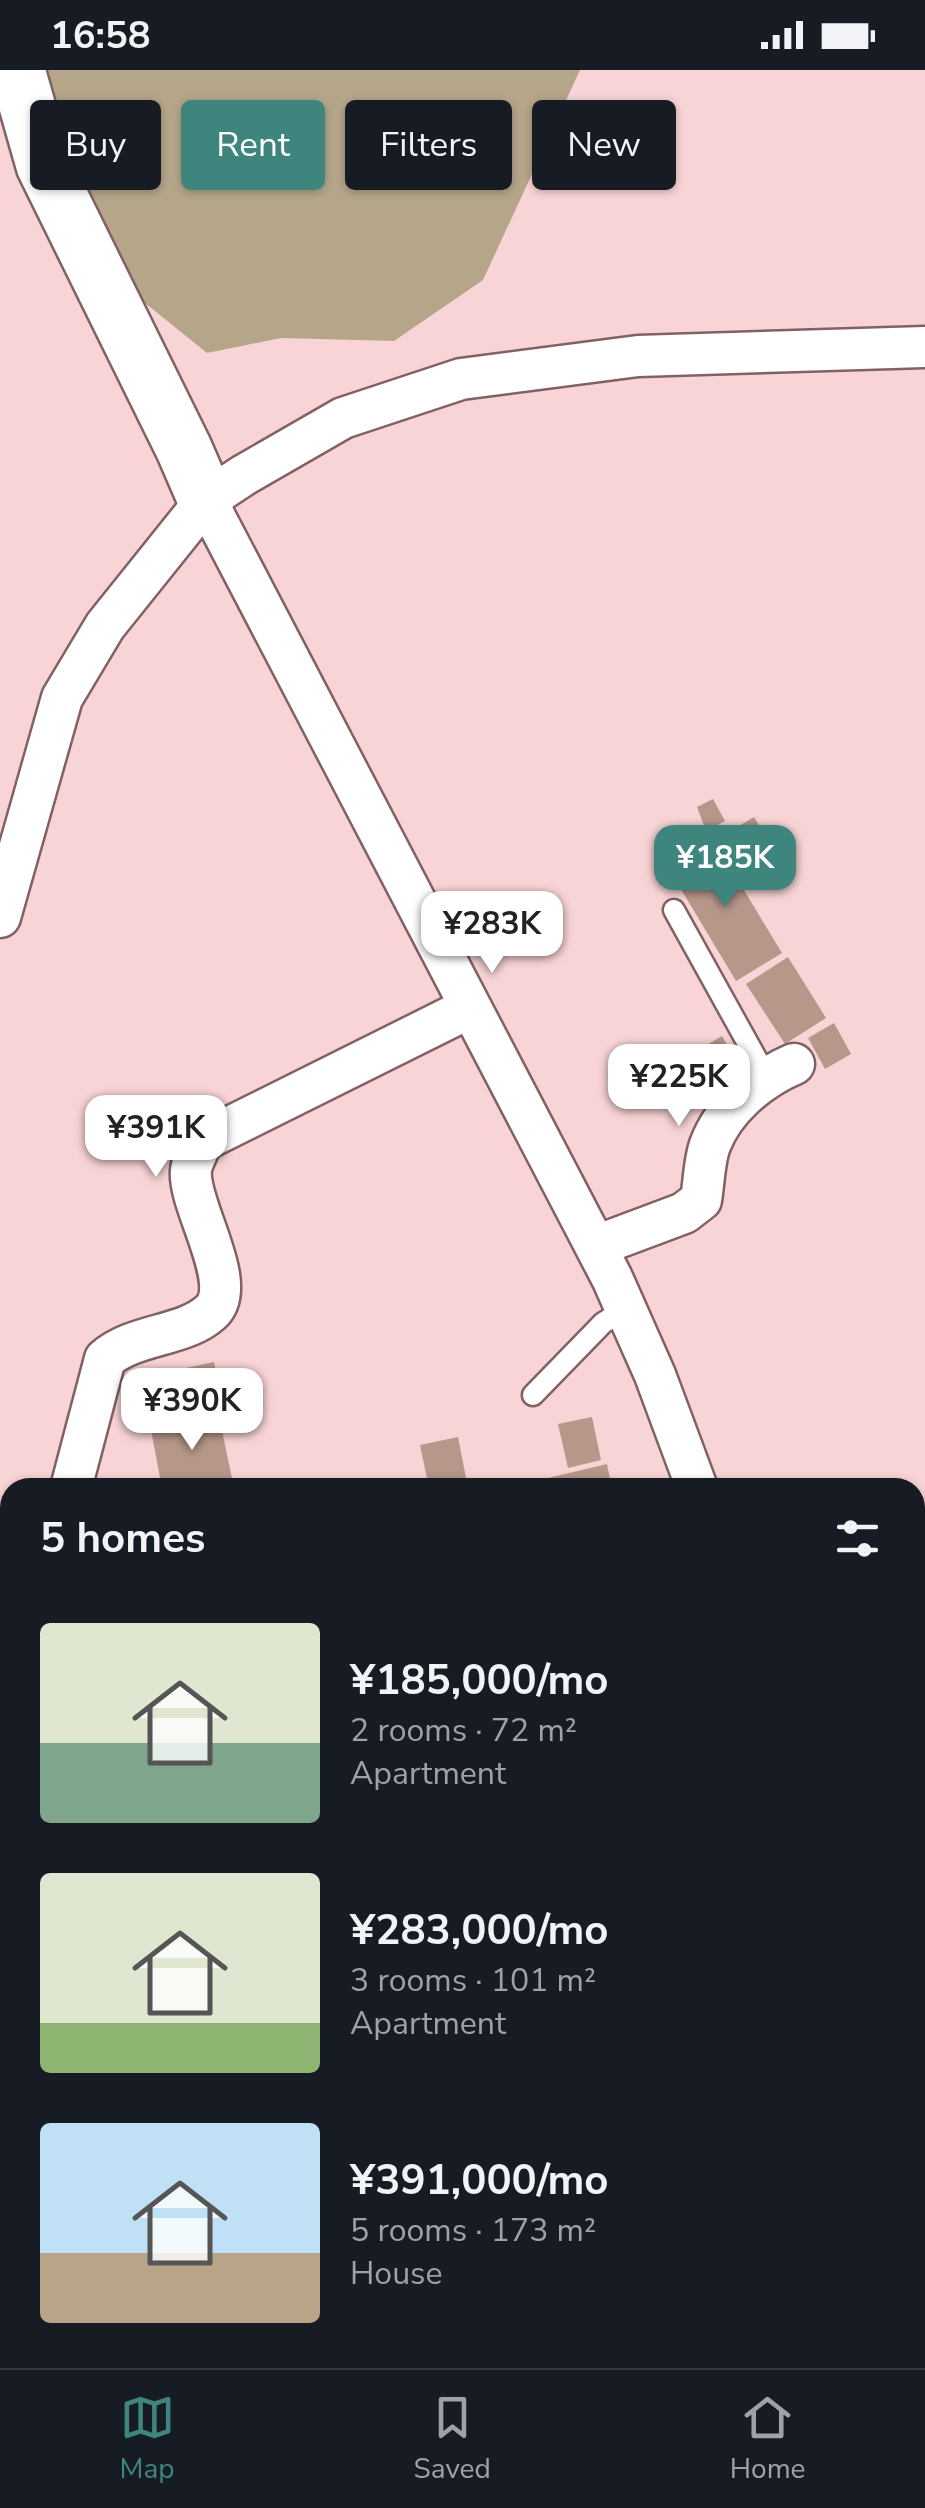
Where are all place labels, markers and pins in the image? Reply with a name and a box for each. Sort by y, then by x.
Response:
pin: ¥185K [655,825,795,910]
pin: ¥283K [422,891,562,976]
pin: ¥225K [609,1044,749,1129]
pin: ¥391K [86,1095,226,1180]
pin: ¥390K [122,1368,262,1453]

